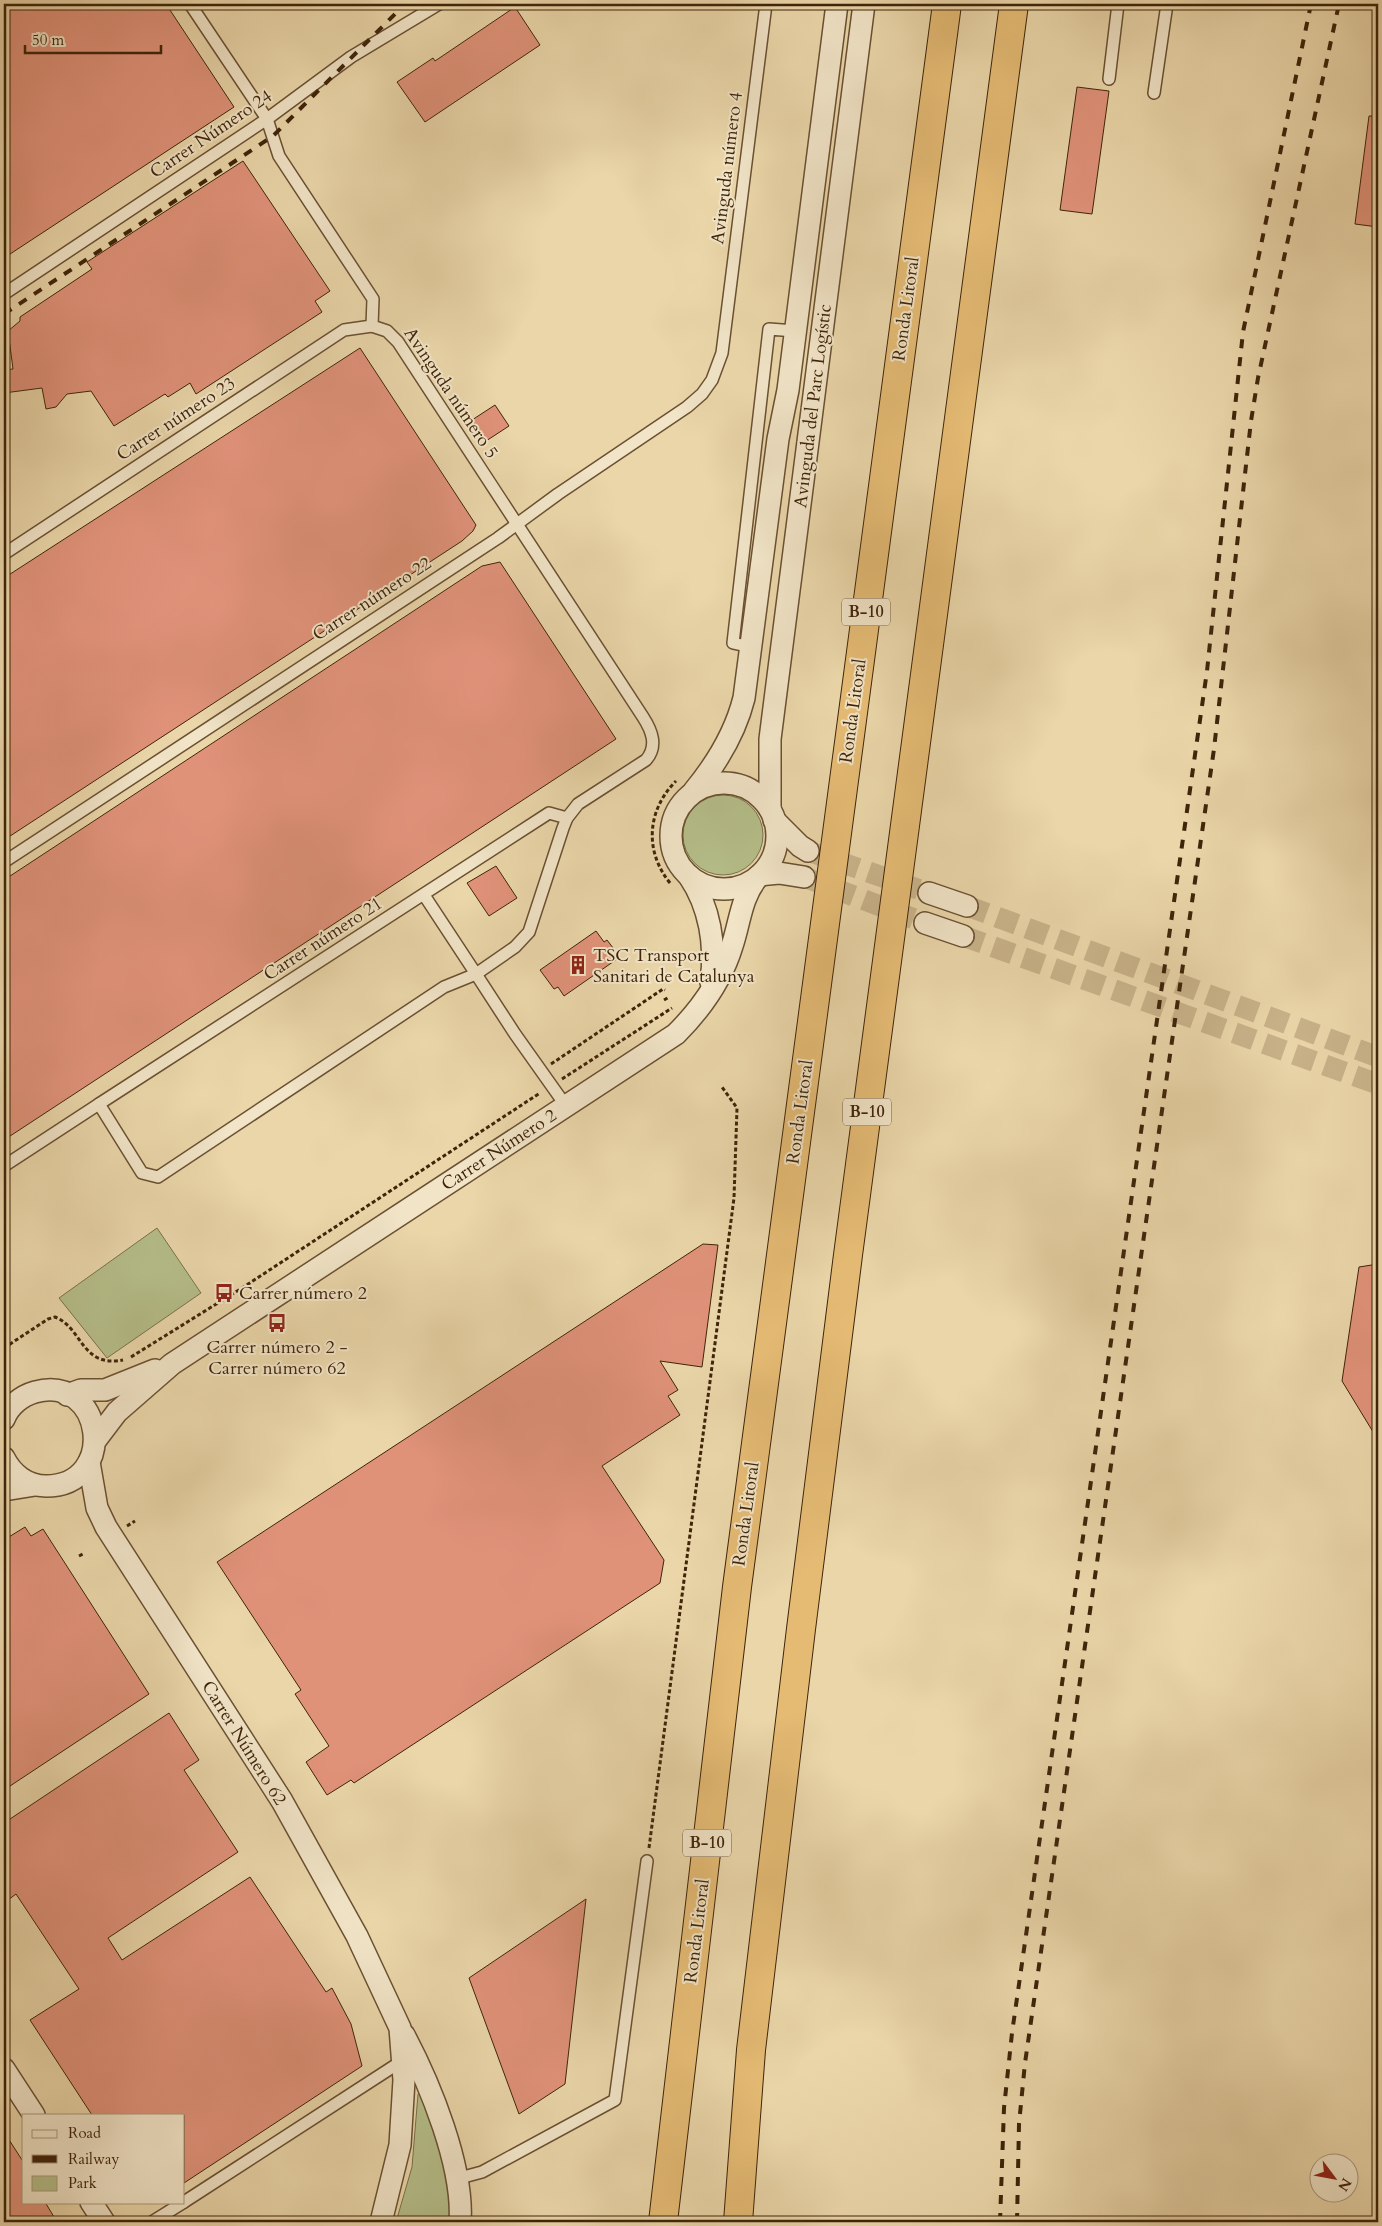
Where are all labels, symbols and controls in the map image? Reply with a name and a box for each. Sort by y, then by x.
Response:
scale bar [25,22,161,54]
text: 50 m [32,30,64,50]
street label: Carrer Número 24 [145,84,277,184]
street label: Avinguda número 4 [705,90,749,246]
street label: Ronda Litoral [886,255,926,363]
street label: Avinguda del Parc Logístic [788,303,838,509]
street label: Avinguda número 5 [398,323,504,463]
street label: Carrer número 23 [112,371,240,467]
street label: Carrer número 22 [308,551,436,647]
road number: B-10 [842,598,890,626]
street label: Ronda Litoral [833,657,873,765]
street label: Carrer número 21 [259,891,387,987]
place label: TSC Transport Sanitari de Catalunya [593,943,755,989]
building icon: TSC Transport Sanitari de Catalunya [567,954,589,976]
street label: Ronda Litoral [780,1058,820,1166]
road number: B-10 [843,1098,891,1126]
street label: Carrer Número 2 [436,1103,562,1197]
place label: Carrer número 2 [239,1281,367,1306]
bus stop icon: Carrer número 2 [213,1282,235,1304]
bus stop icon: Carrer número 2 - Carrer número 62 [266,1312,288,1334]
place label: Carrer número 2 - Carrer número 62 [207,1335,347,1381]
street label: Ronda Litoral [726,1460,766,1568]
street label: Carrer Número 62 [196,1676,292,1810]
road number: B-10 [683,1830,731,1856]
street label: Ronda Litoral [678,1877,716,1985]
legend [22,2114,185,2204]
text: Road [68,2123,101,2143]
text: Railway [68,2149,119,2169]
north arrow [1310,2154,1360,2204]
text: Park [68,2173,97,2193]
text: N [1333,2174,1356,2195]

